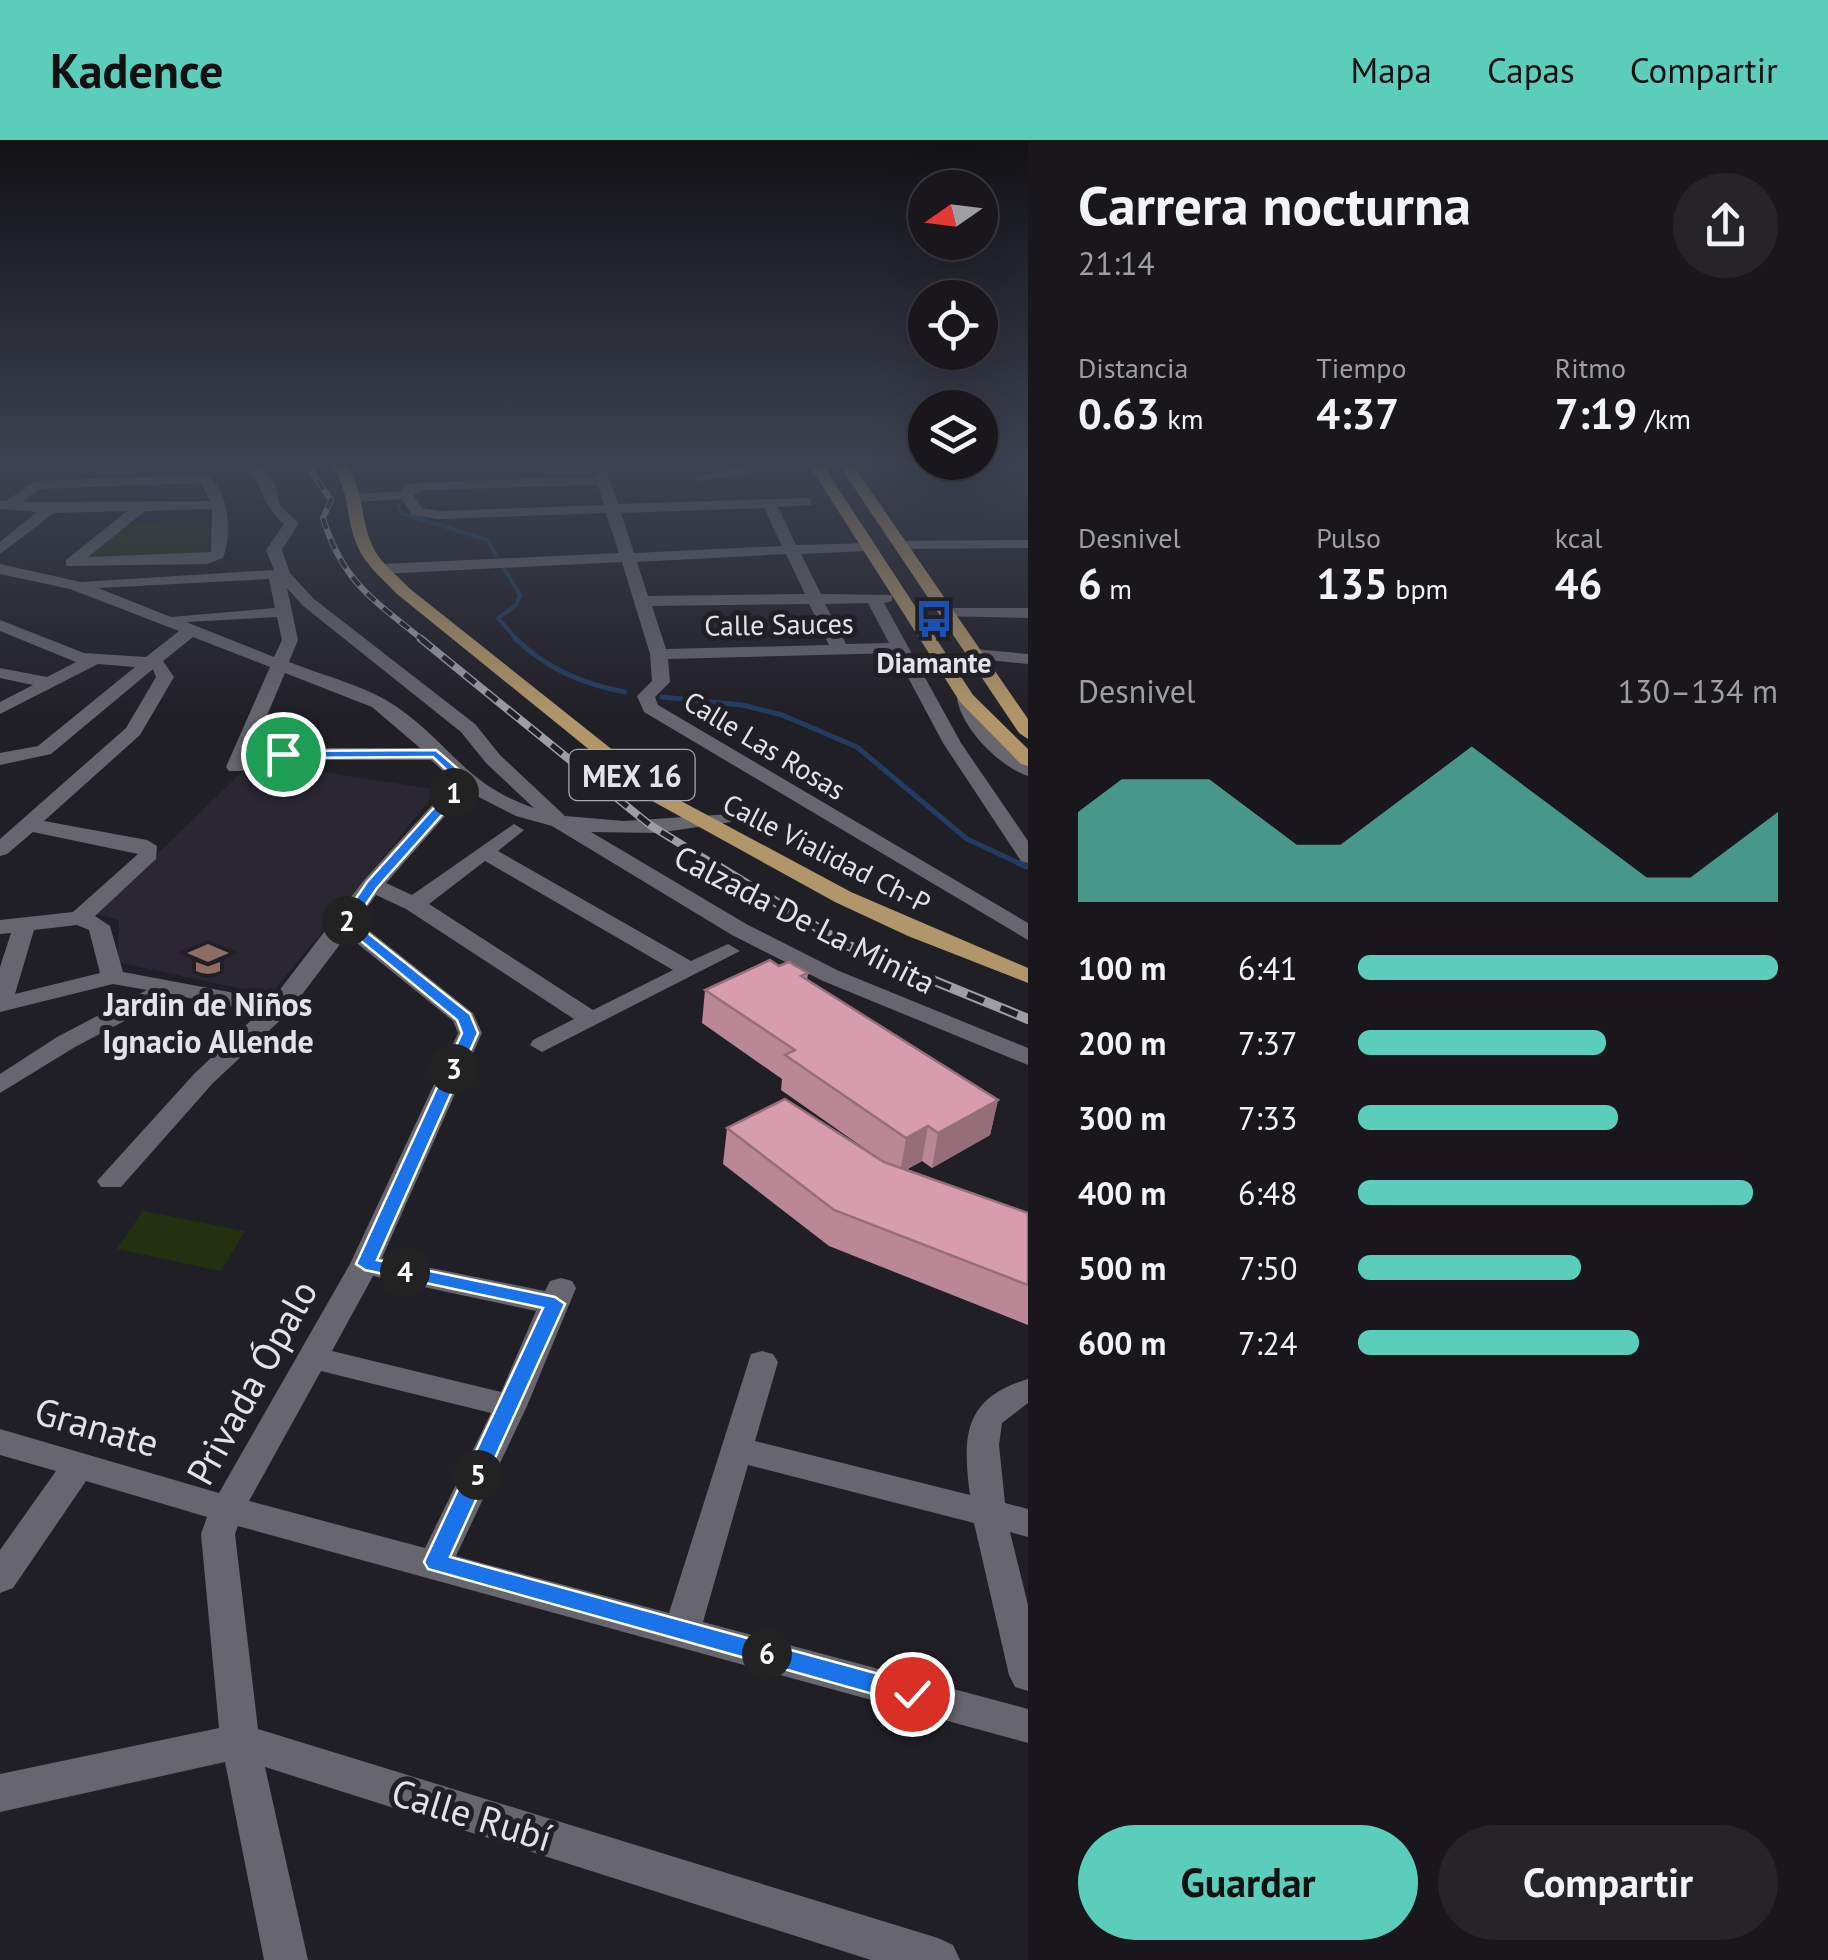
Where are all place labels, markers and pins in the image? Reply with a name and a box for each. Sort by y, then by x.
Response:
bus stop icon: Diamante [913,598,955,640]
place label: Diamante [876,644,992,681]
pin [241,712,326,797]
pin: 1 [429,768,479,818]
pin: 2 [322,896,372,946]
school or university icon: Jardin de Niños Ignacio Allende [187,938,229,980]
place label: Jardin de Niños Ignacio Allende [102,983,314,1062]
pin: 3 [429,1044,479,1094]
pin: 4 [380,1247,430,1297]
pin: 5 [453,1450,503,1500]
pin: 6 [742,1629,792,1679]
pin [870,1652,955,1737]

